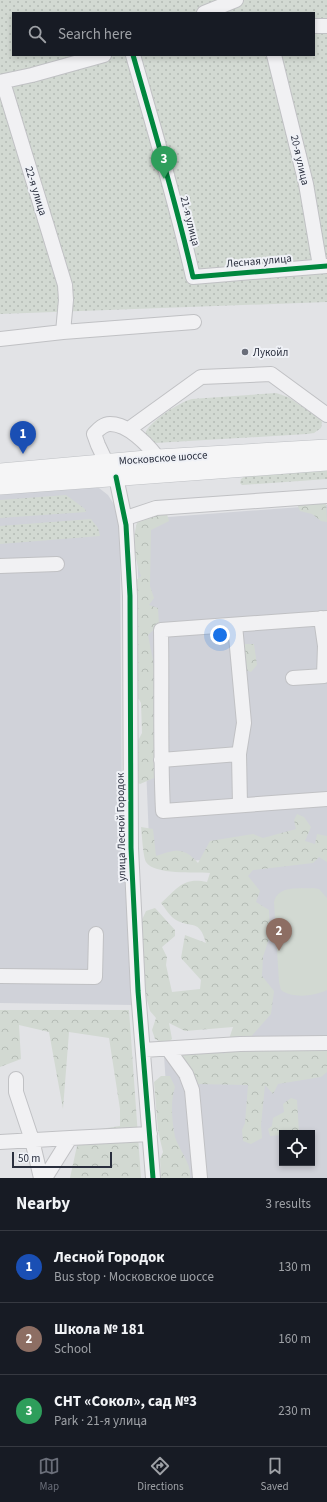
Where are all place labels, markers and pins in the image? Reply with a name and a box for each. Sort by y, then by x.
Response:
pin: 3 [151,146,177,179]
place label: Лукойл [253,345,288,360]
marker: Лукойл [240,347,250,357]
pin: 1 [10,421,36,454]
pin: 2 [266,918,292,951]

